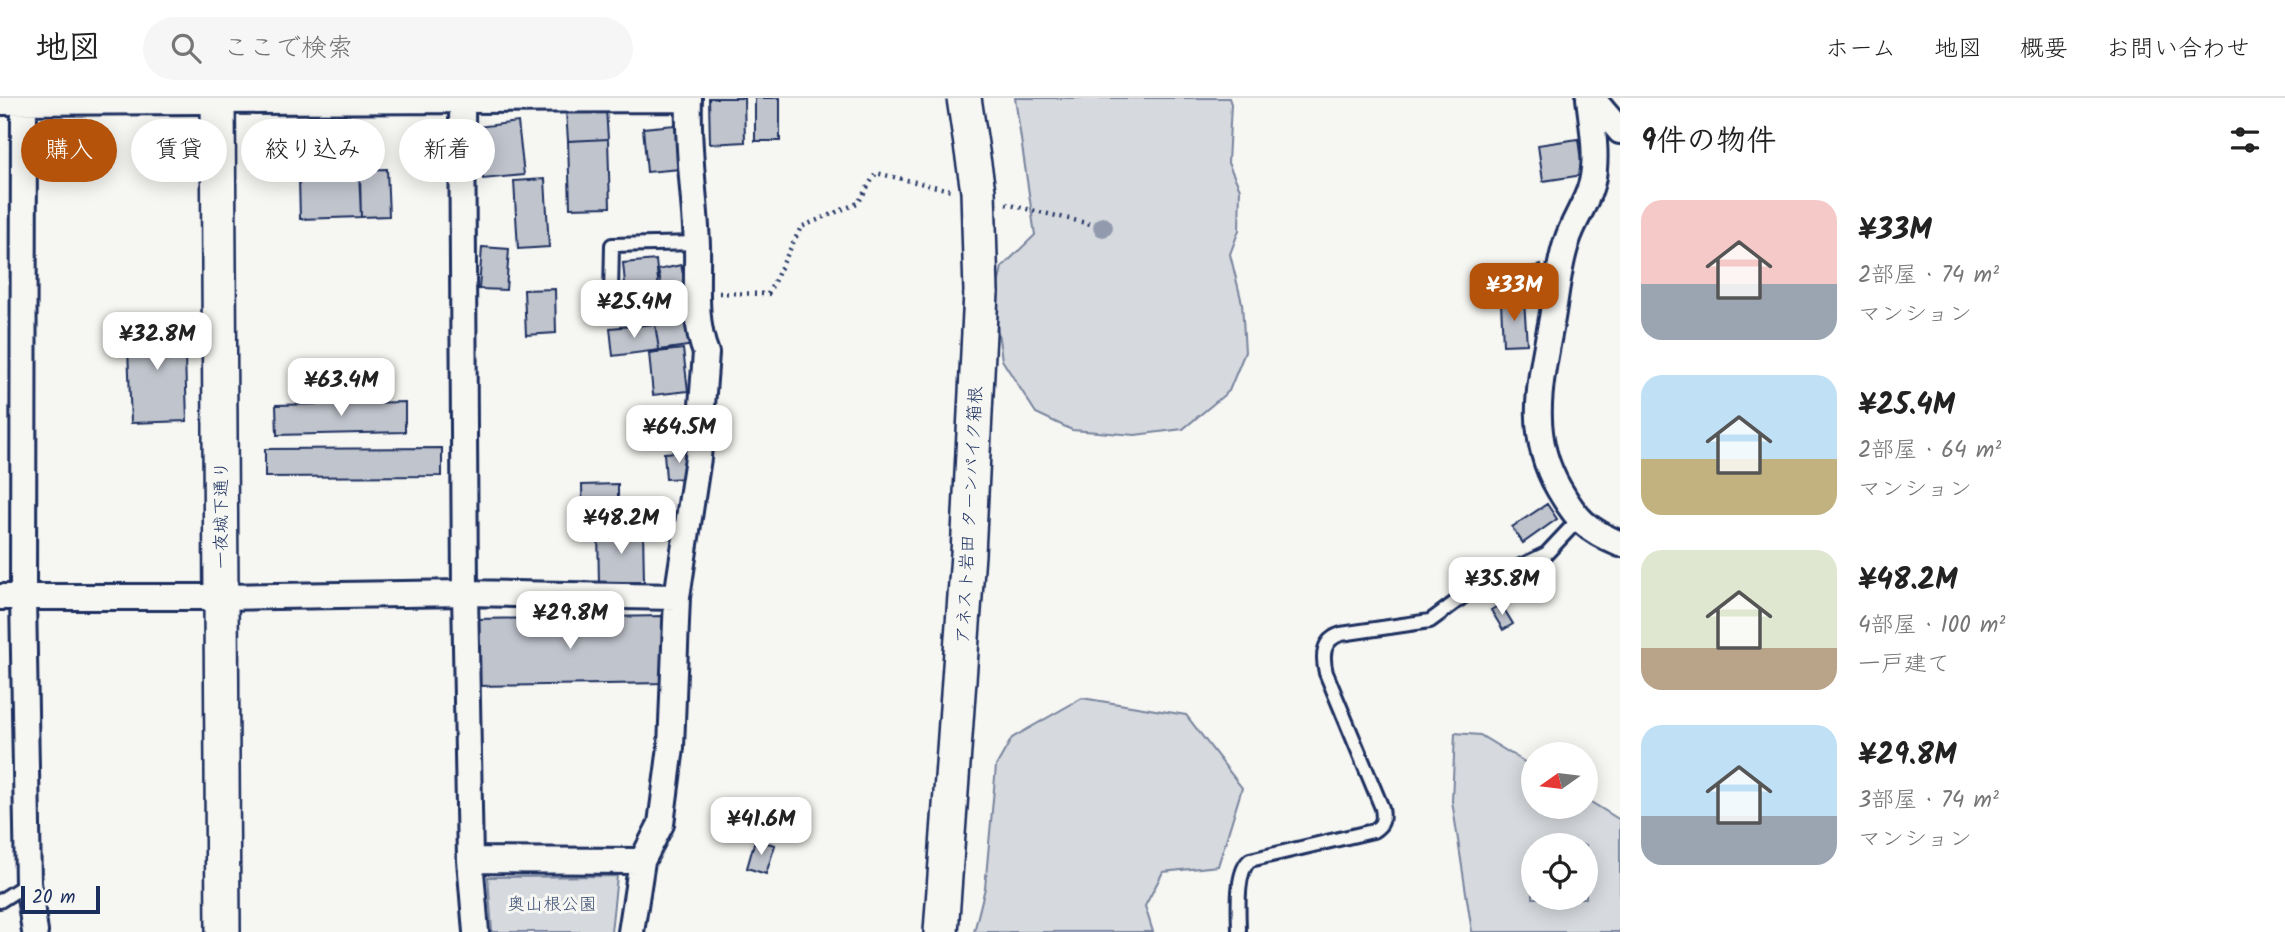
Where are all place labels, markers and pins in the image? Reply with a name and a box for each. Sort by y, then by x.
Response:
pin: ¥33M [1473,264,1555,323]
pin: ¥25.4M [577,280,691,340]
pin: ¥32.8M [100,313,214,372]
pin: ¥63.4M [284,358,398,418]
pin: ¥64.5M [622,406,736,465]
pin: ¥48.2M [564,496,678,556]
pin: ¥35.8M [1445,558,1559,617]
pin: ¥29.8M [513,592,627,651]
pin: ¥41.6M [704,798,818,857]

